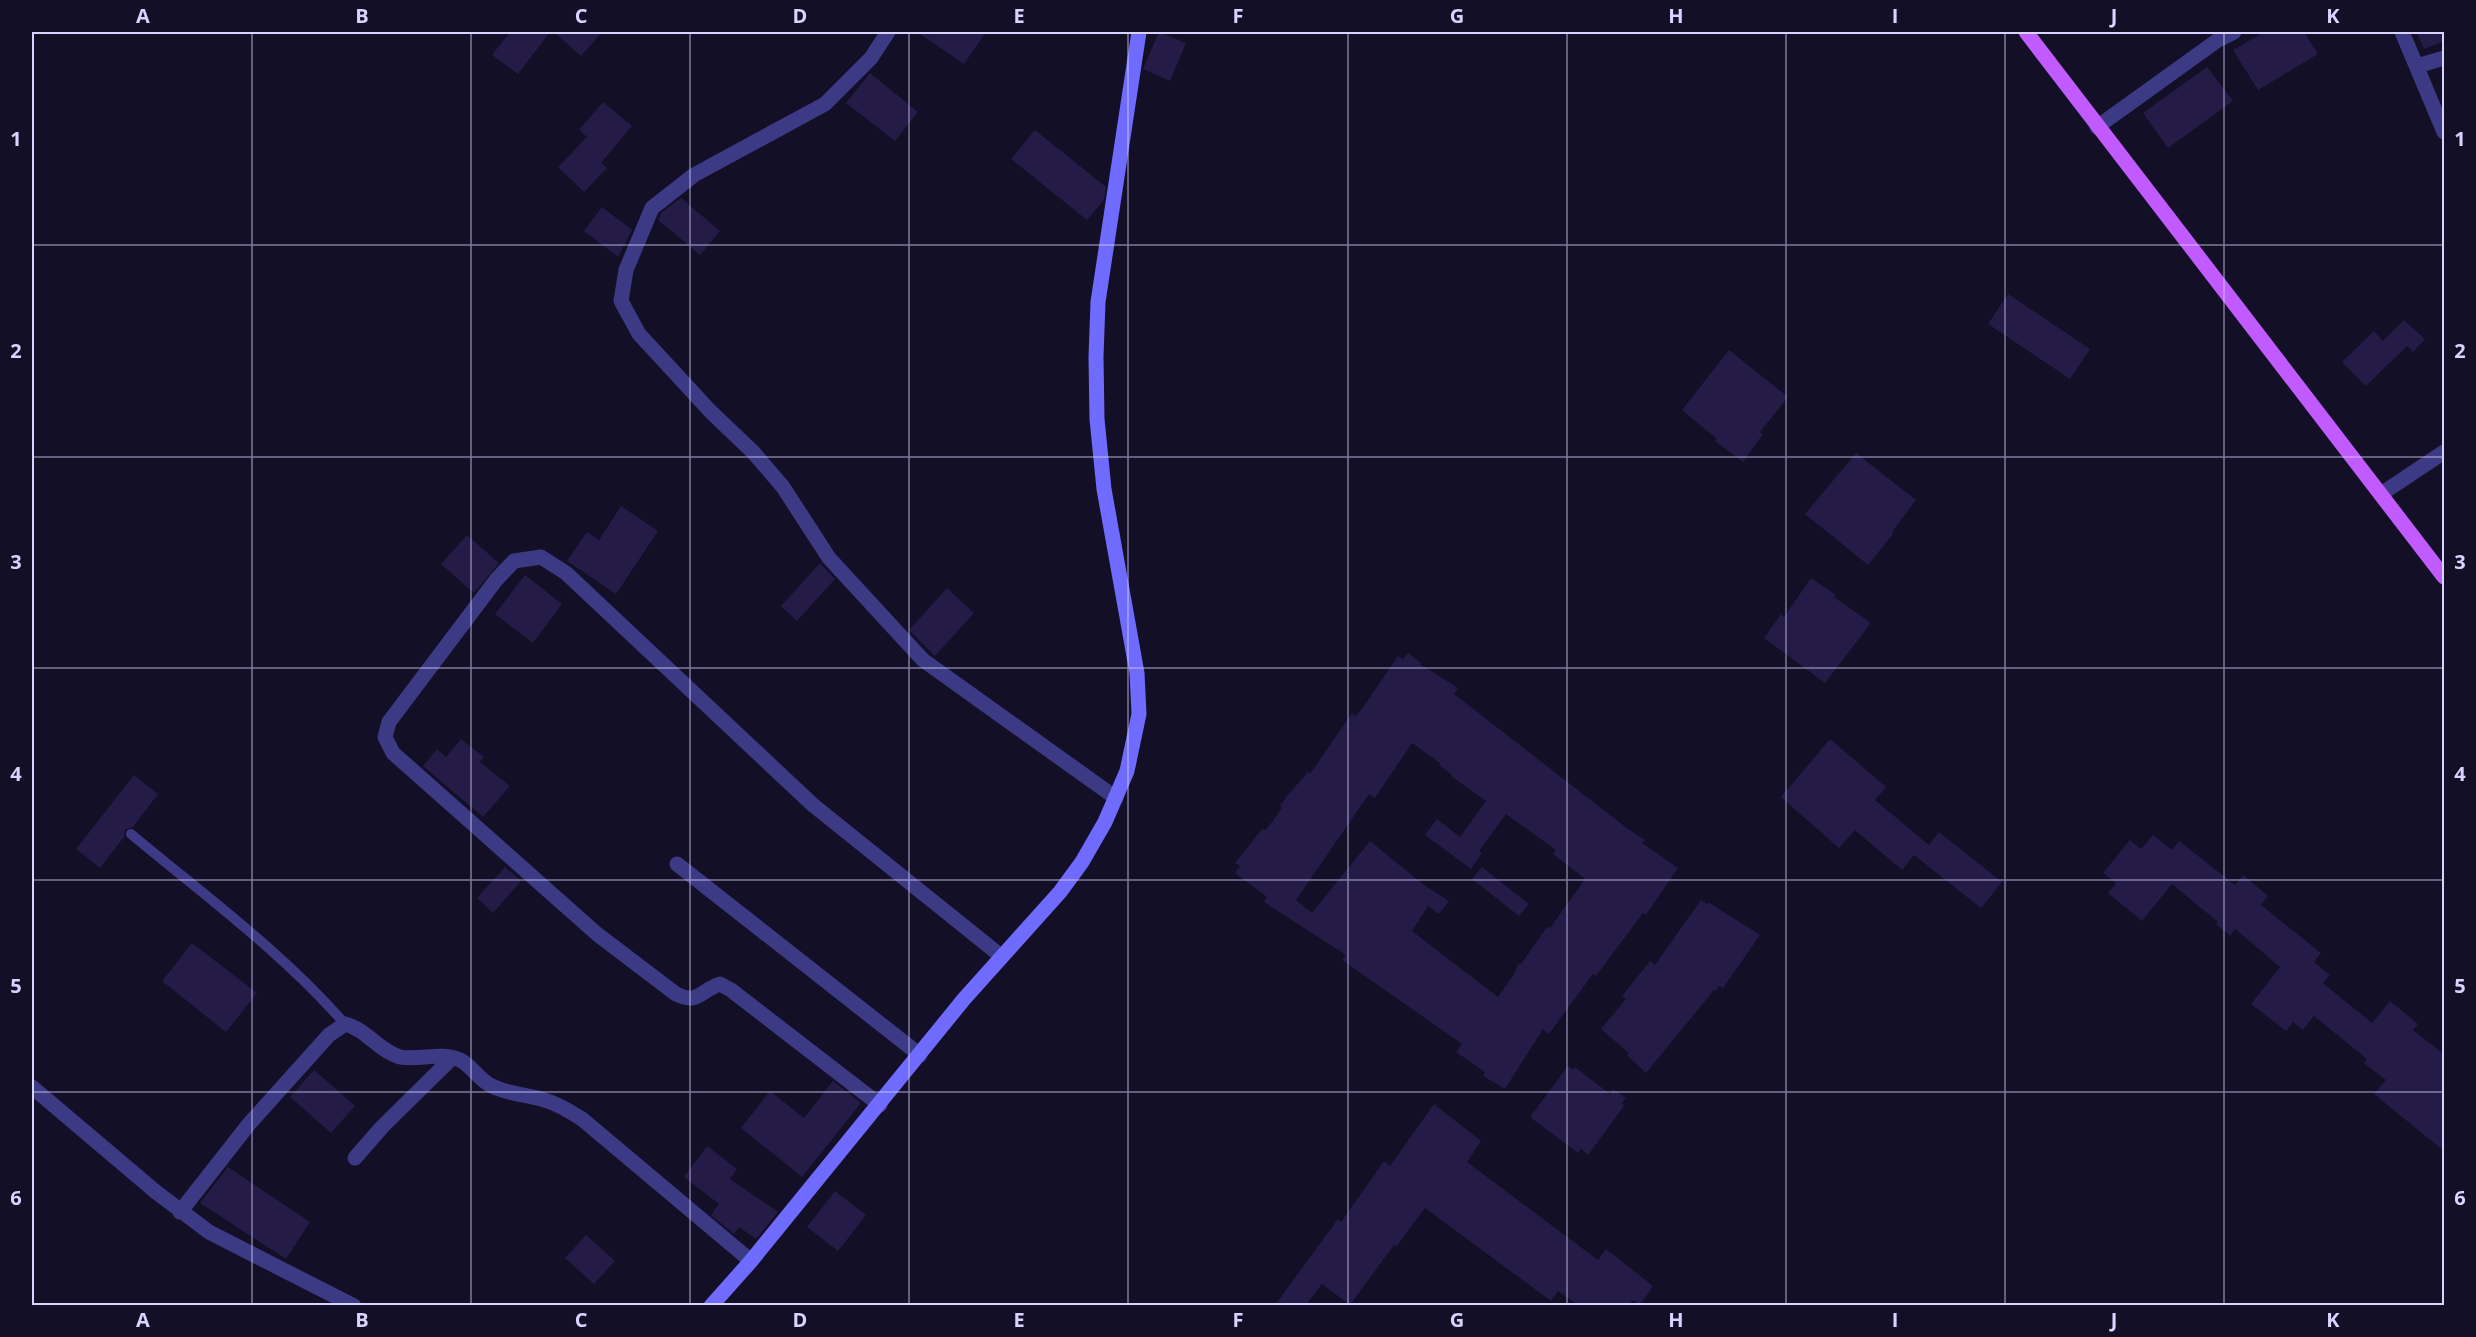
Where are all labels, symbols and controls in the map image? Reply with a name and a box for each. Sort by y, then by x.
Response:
text: A [136,2,150,29]
text: B [355,2,369,29]
text: C [575,2,588,29]
text: D [793,2,807,29]
text: E [1013,2,1025,29]
text: F [1233,2,1243,29]
text: G [1450,2,1464,29]
text: H [1668,2,1684,29]
text: I [1892,2,1898,29]
text: J [2109,2,2117,29]
text: K [2326,2,2340,29]
text: 1 [10,125,22,152]
text: 1 [2454,125,2466,152]
text: 2 [10,337,22,364]
text: 2 [2454,337,2466,364]
text: 3 [10,548,22,575]
text: 3 [2454,548,2466,575]
text: 4 [10,760,22,787]
text: 4 [2454,760,2466,787]
text: 5 [10,972,22,999]
text: 5 [2454,972,2466,999]
text: 6 [10,1184,22,1211]
text: 6 [2454,1184,2466,1211]
text: A [136,1306,150,1333]
text: B [355,1306,369,1333]
text: C [575,1306,588,1333]
text: D [793,1306,807,1333]
text: E [1013,1306,1025,1333]
text: F [1233,1306,1243,1333]
text: G [1450,1306,1464,1333]
text: H [1668,1306,1684,1333]
text: I [1892,1306,1898,1333]
text: J [2109,1306,2117,1333]
text: K [2326,1306,2340,1333]

